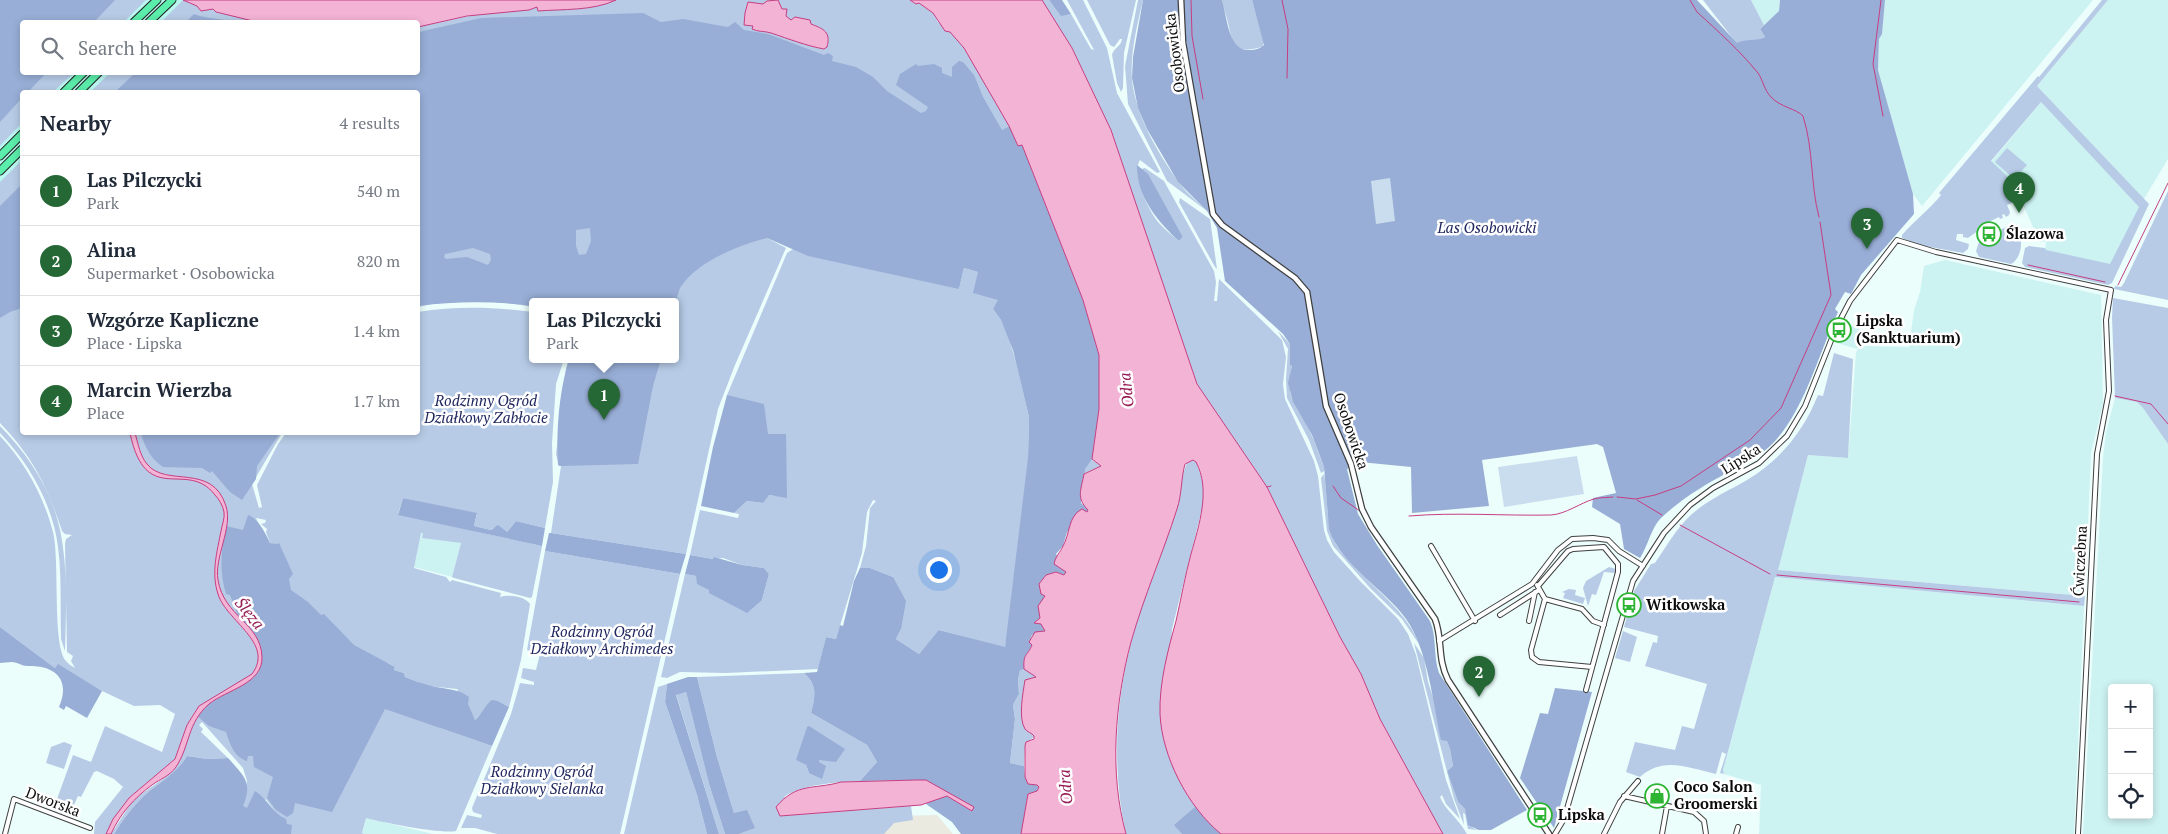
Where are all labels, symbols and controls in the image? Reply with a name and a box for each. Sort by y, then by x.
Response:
street label: Osobowicka [1159,12,1189,94]
search box [20,20,420,75]
icon: search [38,34,66,62]
text: Search here [78,35,177,60]
text: Nearby [40,109,111,137]
text: 4 results [340,112,400,134]
text: Las Pilczycki [87,167,202,192]
pin: 4 [2003,172,2035,213]
text: 1 [51,180,61,202]
text: 540 m [357,180,400,202]
text: Park [87,192,119,214]
pin: 3 [1851,208,1883,249]
park label: Las Osobowicki [1437,217,1537,237]
bus stop icon: Ślazowa [1976,221,2002,247]
place label: Ślazowa [2006,223,2065,243]
text: Alina [87,237,136,262]
text: 2 [51,250,61,272]
text: 820 m [357,250,400,272]
text: Supermarket · Osobowicka [87,262,275,284]
popup [529,298,679,363]
text: Wzgórze Kapliczne [87,307,259,332]
text: Las Pilczycki [546,307,662,332]
place label: Lipska (Sanktuarium) [1856,310,1961,347]
bus stop icon: Lipska (Sanktuarium) [1826,317,1852,343]
text: 3 [51,320,61,342]
text: 1.4 km [353,320,400,342]
text: Place · Lipska [87,332,182,354]
text: Park [546,332,578,354]
water label: Odra [1113,371,1139,409]
text: Marcin Wierzba [87,377,232,402]
pin: 1 [588,379,620,420]
text: 4 [51,390,61,412]
text: 1.7 km [353,390,400,412]
park label: Rodzinny Ogród Działkowy Zabłocie [423,390,548,427]
street label: Osobowicka [1329,390,1375,472]
text: Place [87,402,125,424]
street label: Lipska [1717,438,1764,478]
street label: Ćwiczebna [2067,525,2091,597]
your location [926,557,952,583]
water label: Ślęza [230,592,270,634]
bus stop icon: Witkowska [1616,592,1642,618]
place label: Witkowska [1646,594,1726,614]
park label: Rodzinny Ogród Działkowy Archimedes [529,621,674,658]
pin: 2 [1463,656,1495,697]
map controls [2108,684,2153,819]
button: + [2108,684,2153,729]
button: − [2108,729,2153,774]
park label: Rodzinny Ogród Działkowy Sielanka [479,761,604,798]
water label: Odra [1053,769,1077,805]
button: locate [2108,774,2153,819]
place label: Coco Salon Groomerski [1674,776,1758,813]
street label: Dworska [23,781,84,821]
shop icon: Coco Salon Groomerski [1644,783,1670,809]
bus stop icon: Lipska [1527,802,1553,828]
place label: Lipska [1558,804,1605,824]

